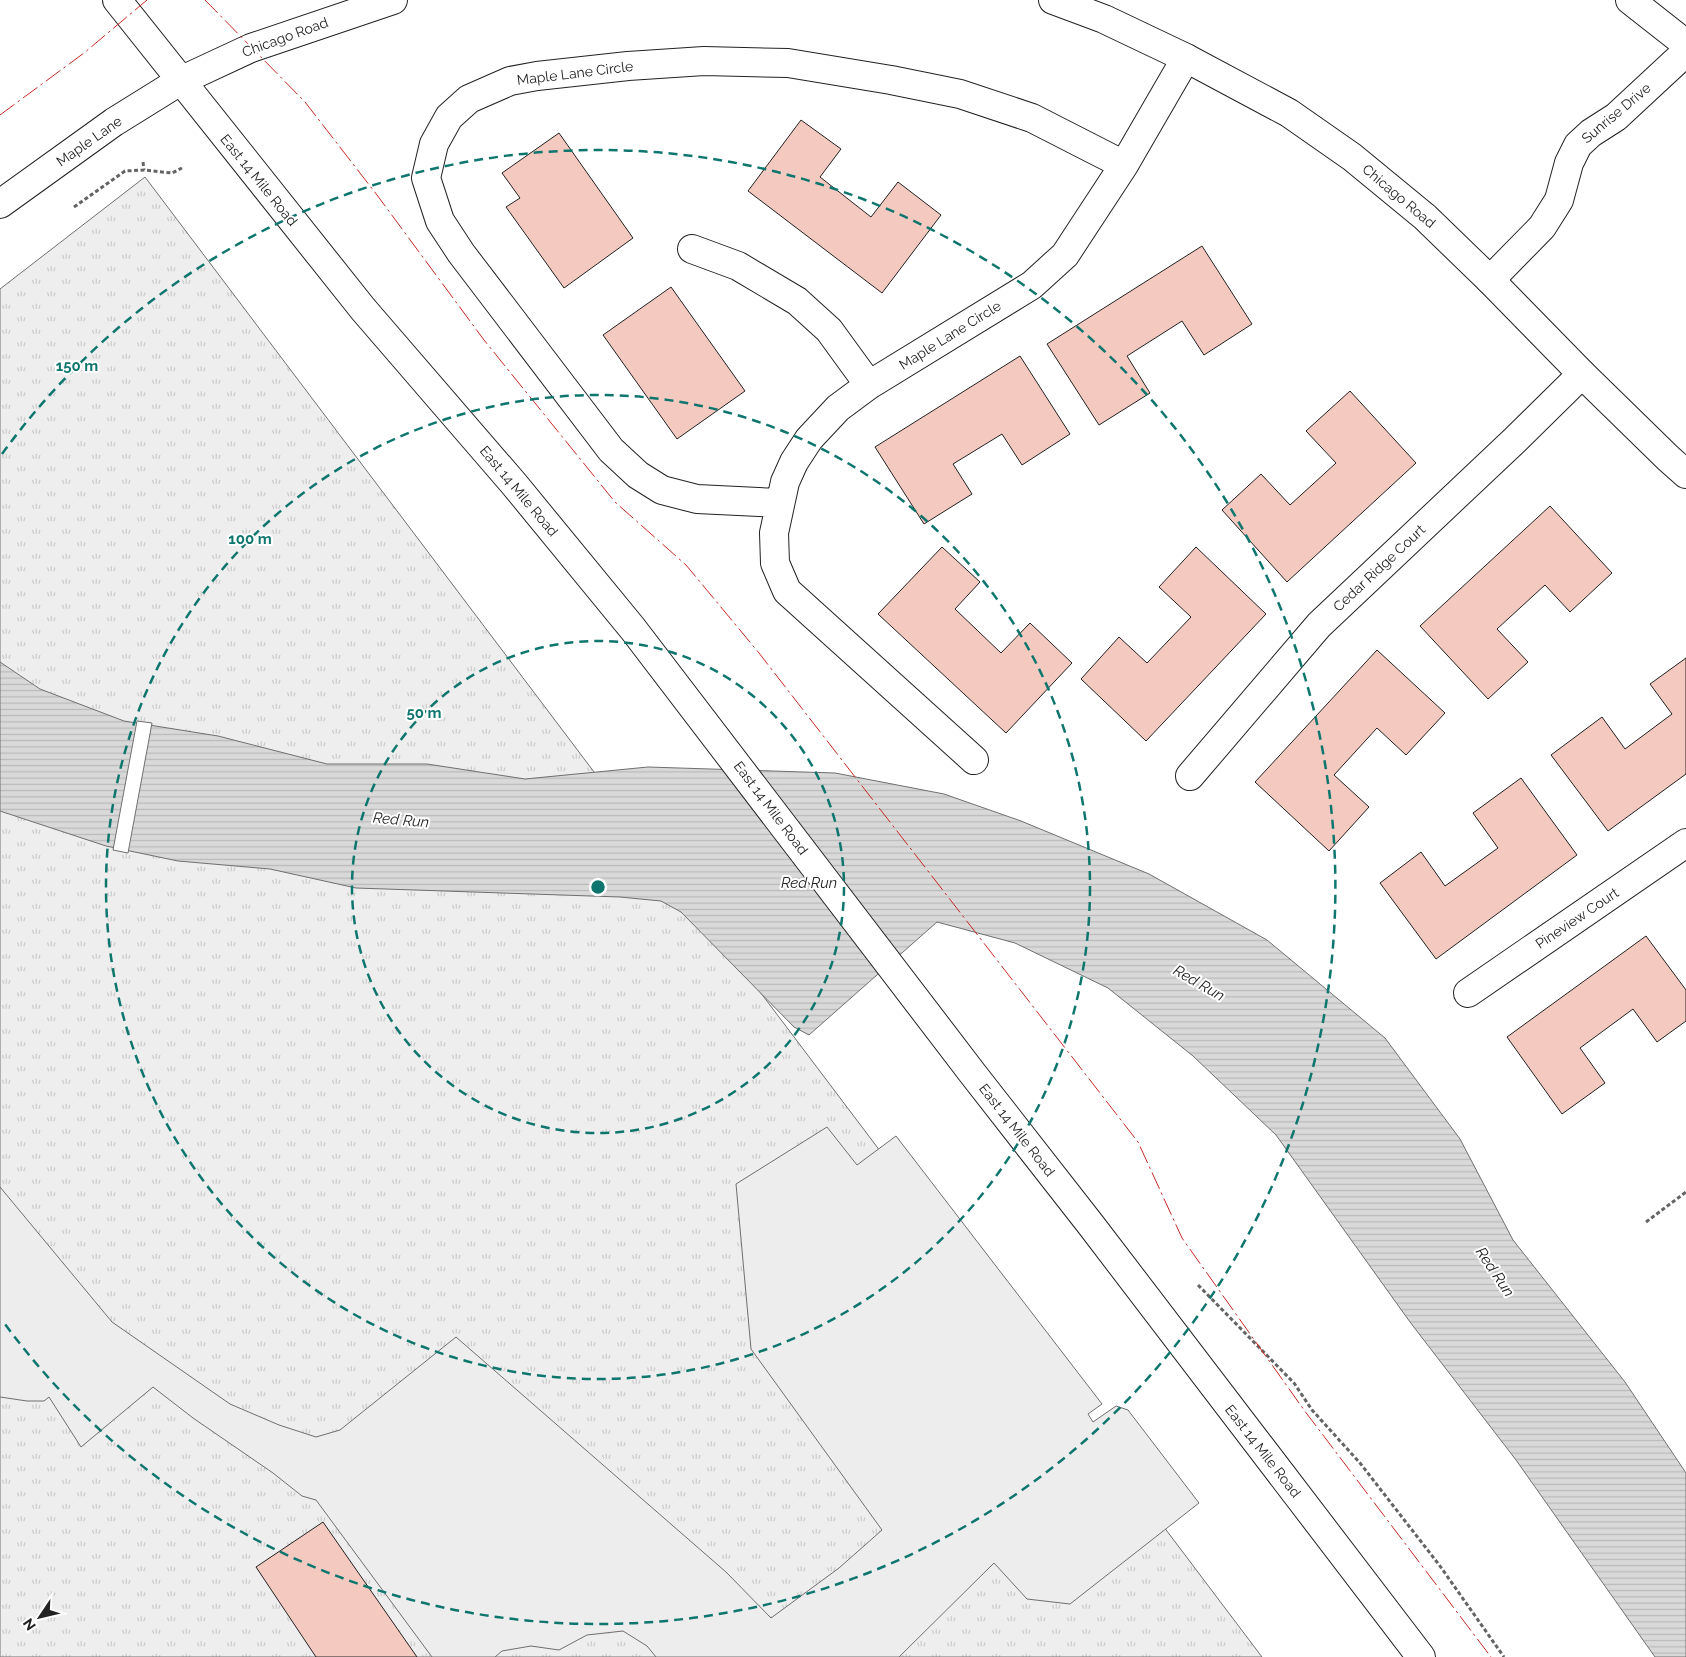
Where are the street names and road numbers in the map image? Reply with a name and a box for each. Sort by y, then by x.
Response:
street label: Chicago Road [240,14,330,60]
street label: Maple Lane Circle [516,58,634,88]
street label: Sunrise Drive [1578,80,1654,146]
street label: Maple Lane [53,113,125,169]
street label: East 14 Mile Road [217,131,301,229]
street label: Chicago Road [1359,161,1439,231]
street label: Maple Lane Circle [896,297,1004,373]
street label: East 14 Mile Road [477,443,561,539]
street label: Cedar Ridge Court [1330,521,1428,615]
street label: East 14 Mile Road [731,758,811,858]
street label: Pineview Court [1532,884,1622,952]
street label: East 14 Mile Road [976,1081,1058,1179]
street label: East 14 Mile Road [1222,1402,1304,1500]

